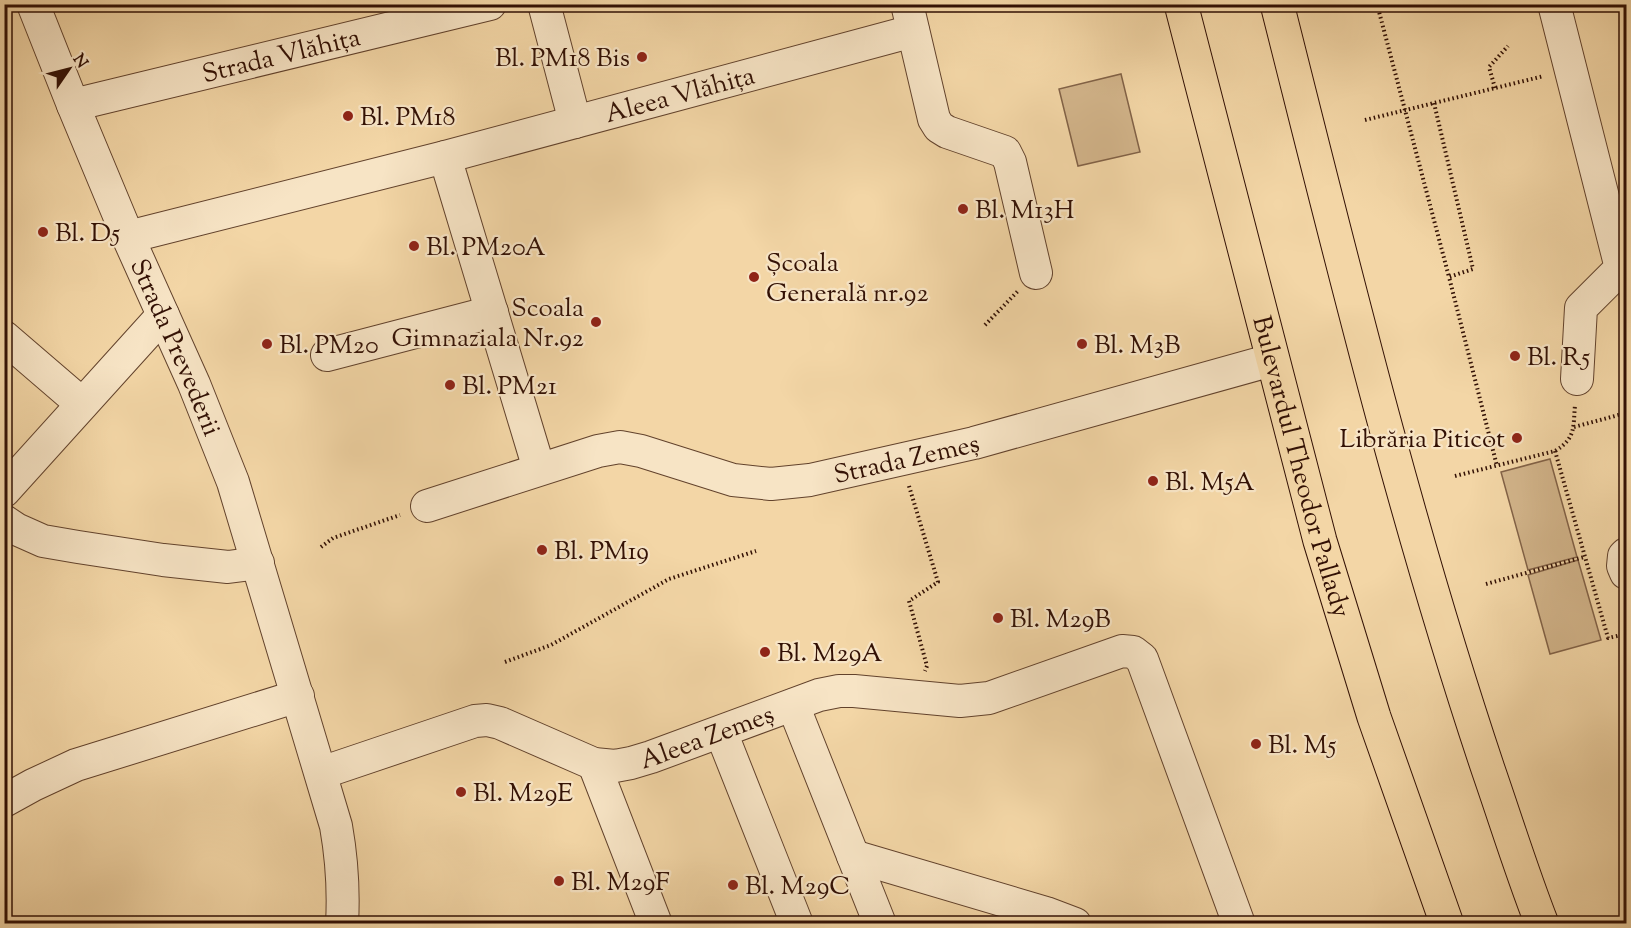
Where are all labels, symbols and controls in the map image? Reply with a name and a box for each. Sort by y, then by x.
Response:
street label: Strada Vlăhița [199,20,365,94]
north arrow [39,39,99,99]
place label: Bl. PM18 Bis [495,41,630,78]
text: N [66,50,92,74]
marker: Bl. PM18 Bis [635,50,649,64]
street label: Aleea Vlăhița [601,58,759,134]
place label: Bl. PM18 [360,100,456,137]
marker: Bl. PM18 [341,109,355,123]
place label: Bl. M13H [975,193,1075,230]
marker: Bl. M13H [956,202,970,216]
place label: Bl. D5 [55,216,120,253]
marker: Bl. D5 [36,225,50,239]
place label: Bl. PM20A [426,230,546,267]
marker: Bl. PM20A [407,239,421,253]
place label: Școala Generală nr.92 [766,246,929,313]
street label: Strada Prevederii [119,254,229,442]
marker: Școala Generală nr.92 [747,270,761,284]
place label: Scoala Gimnaziala Nr.92 [392,291,584,358]
street label: Bulevardul Theodor Pallady [1242,312,1358,622]
marker: Scoala Gimnaziala Nr.92 [589,315,603,329]
place label: Bl. PM20 [279,328,379,365]
place label: Bl. M3B [1094,328,1180,365]
marker: Bl. PM20 [260,337,274,351]
marker: Bl. M3B [1075,337,1089,351]
place label: Bl. R5 [1527,340,1590,377]
marker: Bl. R5 [1508,349,1522,363]
place label: Bl. PM21 [462,369,557,406]
marker: Bl. PM21 [443,378,457,392]
place label: Librăria Piticot [1340,422,1505,459]
street label: Strada Zemeș [830,426,983,495]
marker: Librăria Piticot [1510,431,1524,445]
place label: Bl. M5A [1165,465,1255,502]
marker: Bl. M5A [1146,474,1160,488]
place label: Bl. PM19 [554,534,649,571]
marker: Bl. PM19 [535,543,549,557]
place label: Bl. M29B [1010,602,1111,639]
marker: Bl. M29B [991,611,1005,625]
place label: Bl. M29A [777,636,882,673]
marker: Bl. M29A [758,645,772,659]
street label: Aleea Zemeș [636,697,780,780]
place label: Bl. M5 [1268,728,1336,765]
marker: Bl. M5 [1249,737,1263,751]
place label: Bl. M29E [473,776,573,813]
marker: Bl. M29E [454,785,468,799]
place label: Bl. M29F [571,865,670,902]
place label: Bl. M29C [745,869,850,906]
marker: Bl. M29F [552,874,566,888]
marker: Bl. M29C [726,878,740,892]

